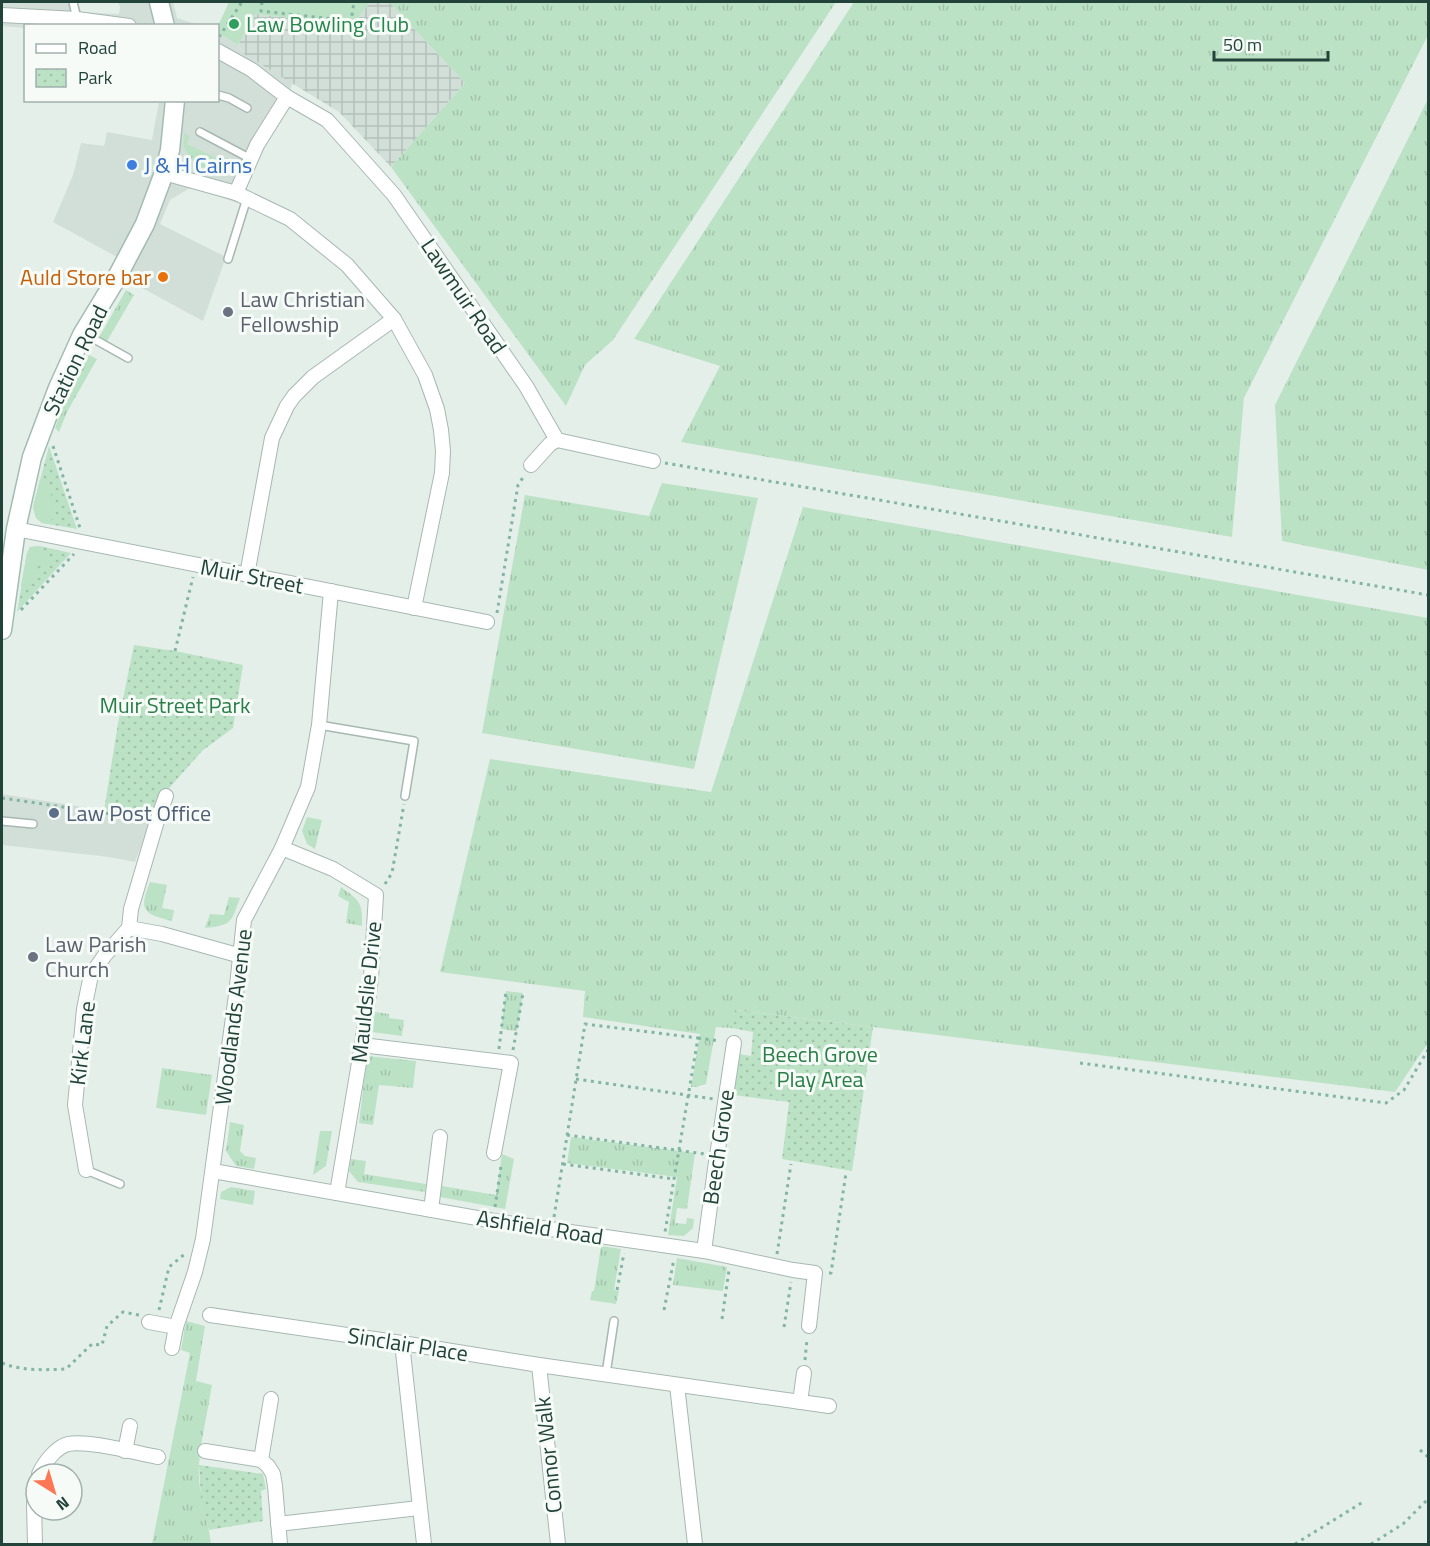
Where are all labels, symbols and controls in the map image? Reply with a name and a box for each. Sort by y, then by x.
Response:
place label: Law Bowling Club [246,7,409,41]
marker: Law Bowling Club [227,17,241,31]
legend [24,24,219,102]
scale bar [1214,24,1328,62]
text: 50 m [1223,31,1262,58]
text: Road [78,34,117,61]
text: Park [78,64,113,91]
place label: J & H Cairns [144,148,252,182]
marker: J & H Cairns [125,158,139,172]
street label: Lawmuir Road [413,231,515,361]
place label: Auld Store bar [20,260,151,294]
marker: Auld Store bar [156,270,170,284]
place label: Law Christian Fellowship [240,282,365,341]
street label: Station Road [34,299,116,421]
marker: Law Christian Fellowship [221,305,235,319]
street label: Muir Street [198,549,307,603]
park label: Muir Street Park [99,688,251,722]
place label: Law Post Office [66,796,211,830]
marker: Law Post Office [47,806,61,820]
street label: Mauldslie Drive [342,920,390,1064]
place label: Law Parish Church [45,927,147,986]
street label: Woodlands Avenue [205,927,261,1107]
marker: Law Parish Church [26,950,40,964]
street label: Kirk Lane [60,999,104,1087]
park label: Beech Grove Play Area [762,1037,878,1096]
street label: Beech Grove [693,1087,743,1207]
street label: Ashfield Road [474,1200,606,1254]
street label: Sinclair Place [345,1318,471,1370]
street label: Connor Walk [525,1395,571,1515]
north arrow [24,1462,84,1522]
text: N [51,1491,75,1517]

